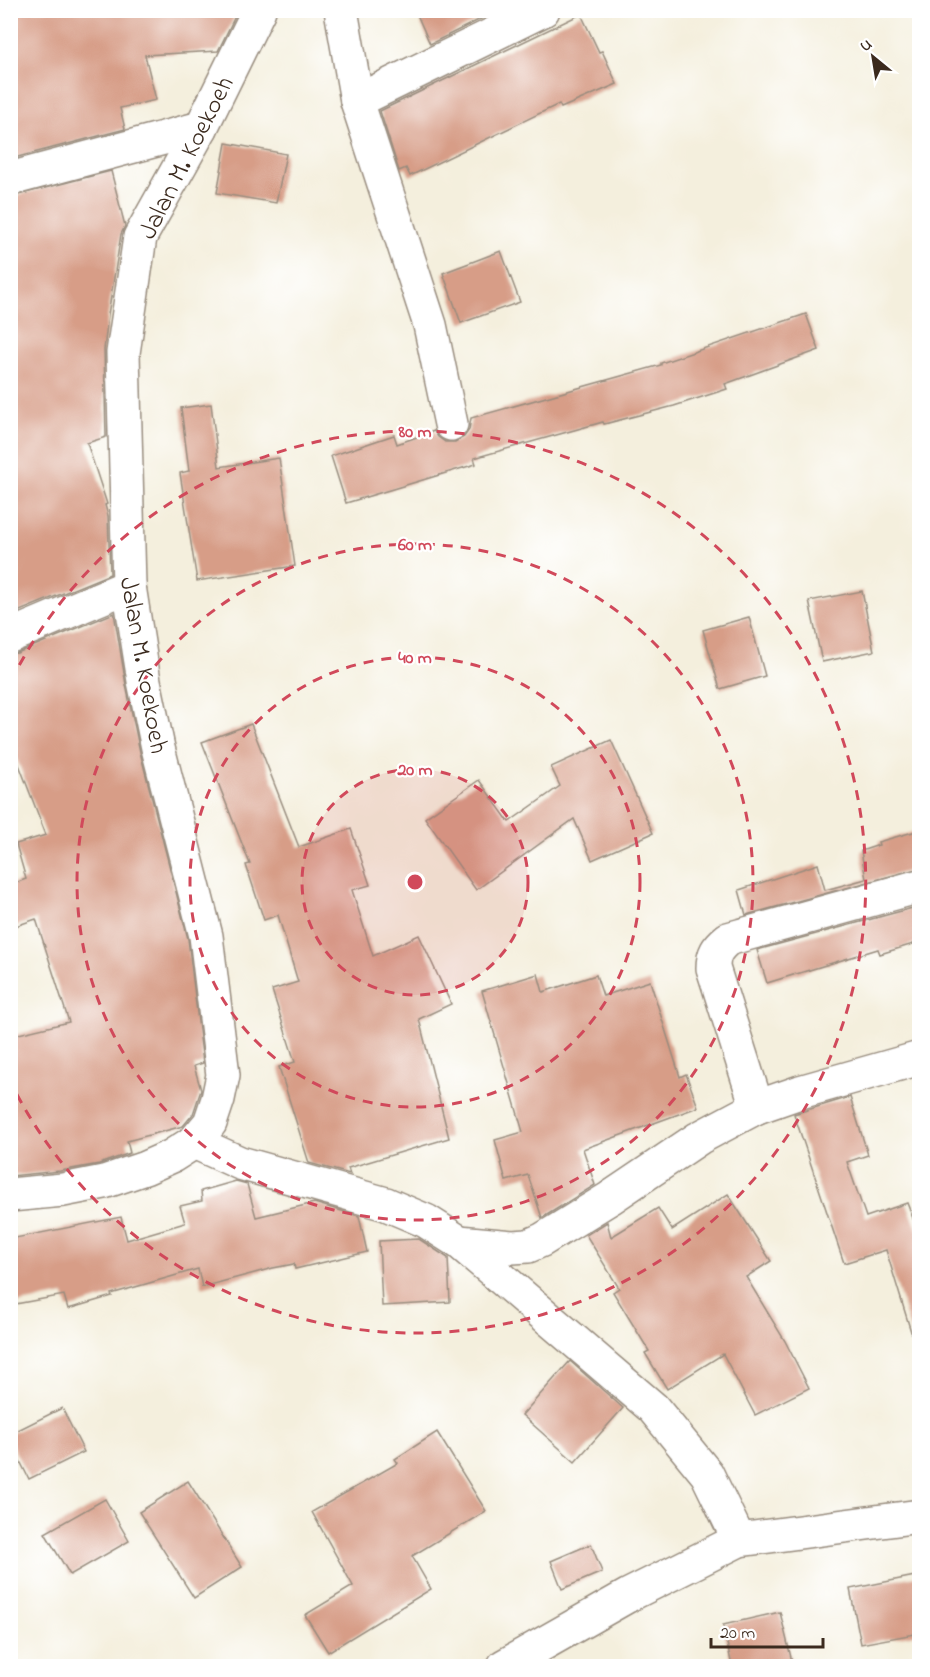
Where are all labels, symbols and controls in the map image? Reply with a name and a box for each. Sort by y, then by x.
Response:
north arrow [843,27,903,87]
text: U [856,33,877,59]
street label: Jalan M. Koekoeh [130,70,245,247]
text: 80 m [398,420,432,446]
text: 60 m [398,533,432,559]
street label: Jalan M. Koekoeh [108,574,176,757]
text: 40 m [398,646,432,672]
text: 20 m [396,758,433,784]
centre of rings [405,872,425,892]
scale bar [711,1611,824,1649]
text: 20 m [720,1621,755,1647]

